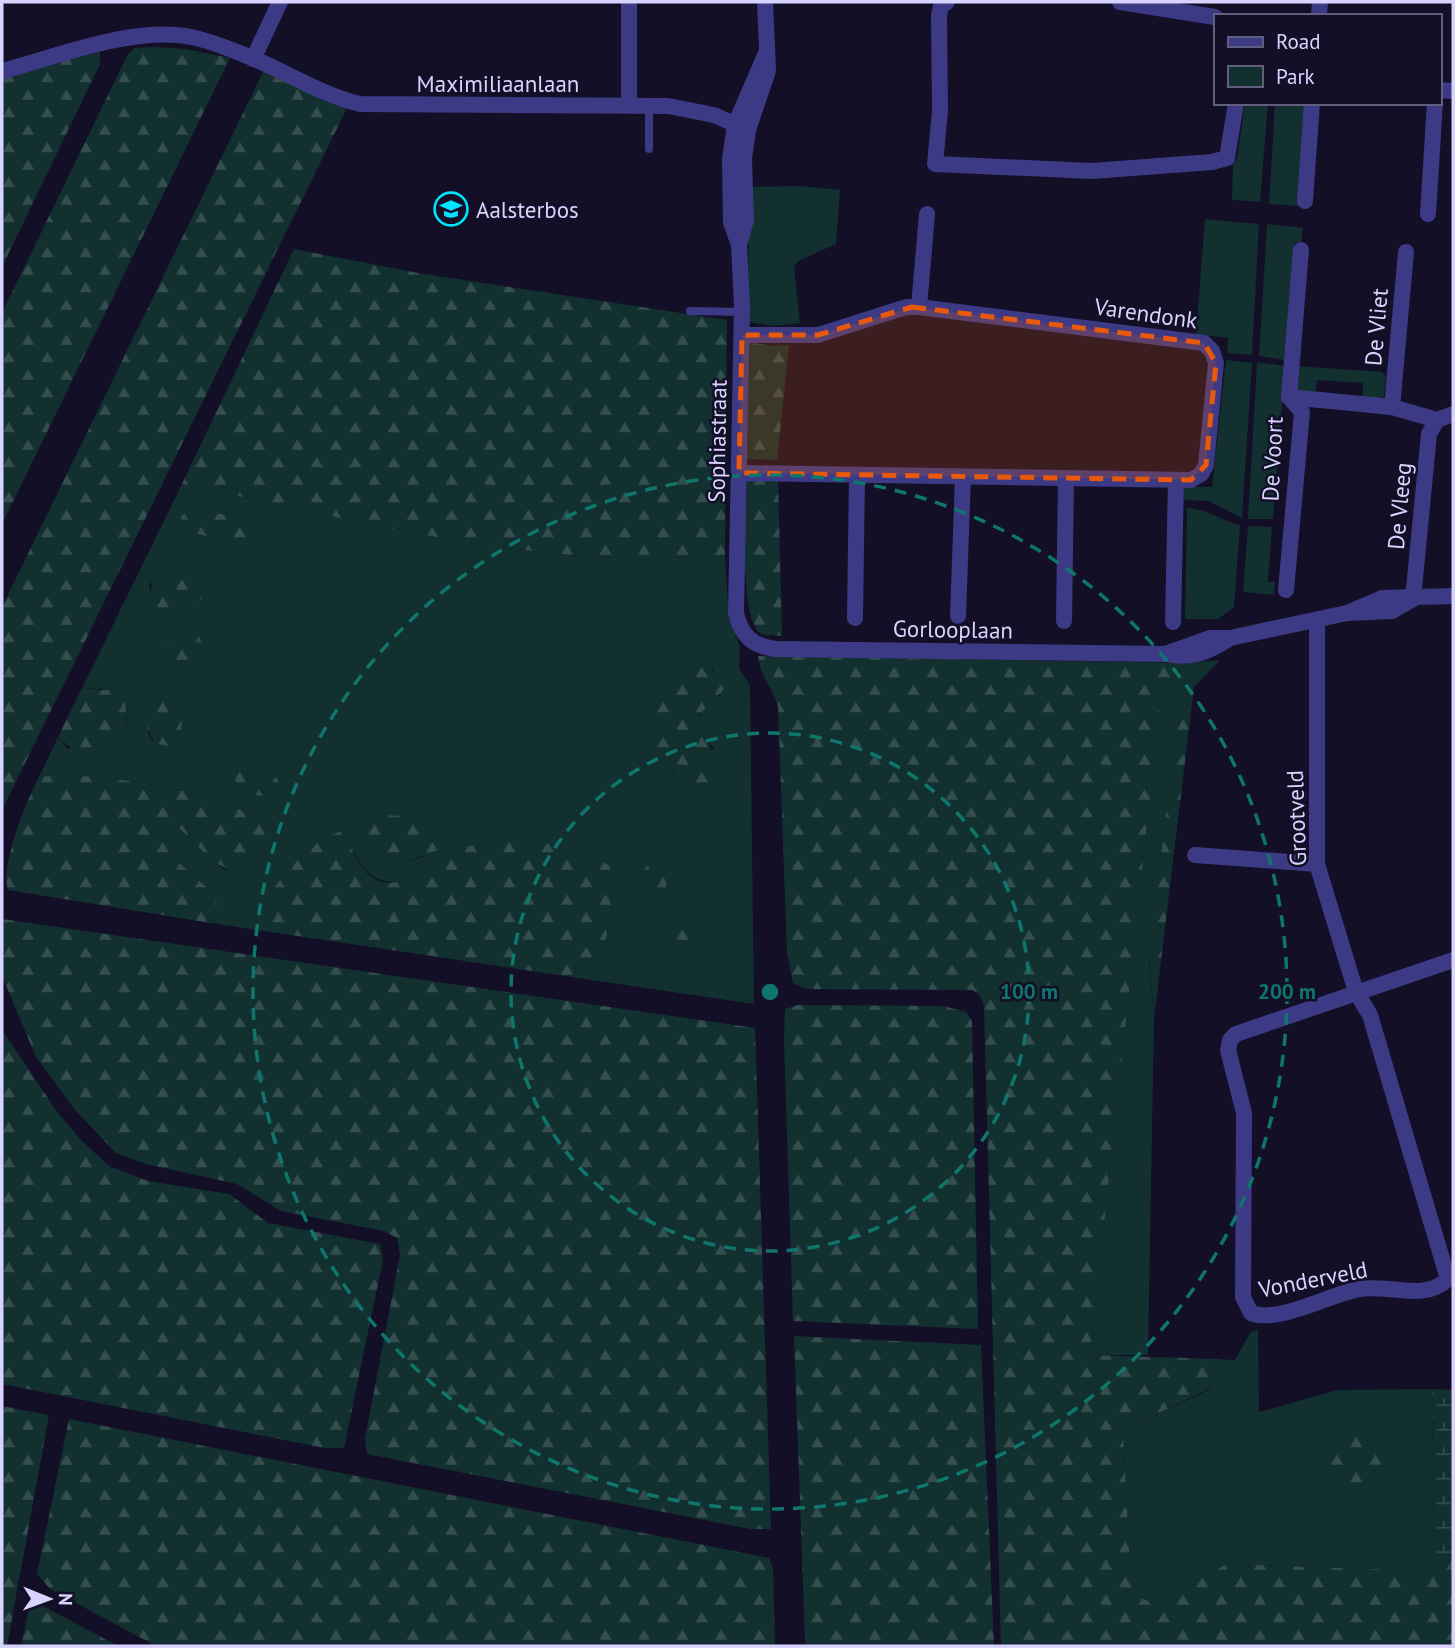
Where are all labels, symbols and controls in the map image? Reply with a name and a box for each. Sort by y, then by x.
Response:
legend [1214,14,1441,105]
text: Road [1276,28,1320,55]
text: Park [1276,63,1315,90]
street label: Maximiliaanlaan [417,69,579,98]
school or university icon: Aalsterbos [432,190,470,228]
place label: Aalsterbos [476,195,579,224]
street label: De Vliet [1358,287,1394,367]
street label: Varendonk [1092,291,1199,335]
street label: Sophiastraat [701,379,733,503]
street label: De Voort [1255,416,1289,502]
street label: De Vleeg [1381,461,1417,551]
street label: Gorlooplaan [893,613,1013,645]
street label: Grootveld [1280,770,1312,866]
text: 100 m [1000,978,1058,1005]
text: 200 m [1258,978,1316,1005]
centre of rings [758,980,782,1004]
street label: Vonderveld [1255,1254,1370,1304]
north arrow [14,1564,84,1634]
text: N [54,1593,78,1606]

